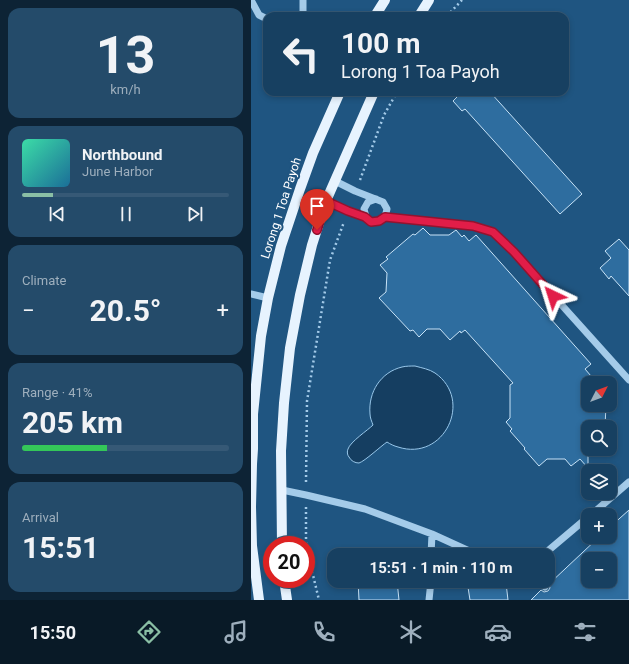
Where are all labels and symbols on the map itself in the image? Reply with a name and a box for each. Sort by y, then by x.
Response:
street label: Lorong 1 Toa Payoh [258,156,304,260]
pin [300,189,334,230]
position arrow [532,275,574,317]
north arrow [581,376,617,412]
speed limit sign: 20 [263,536,315,588]

